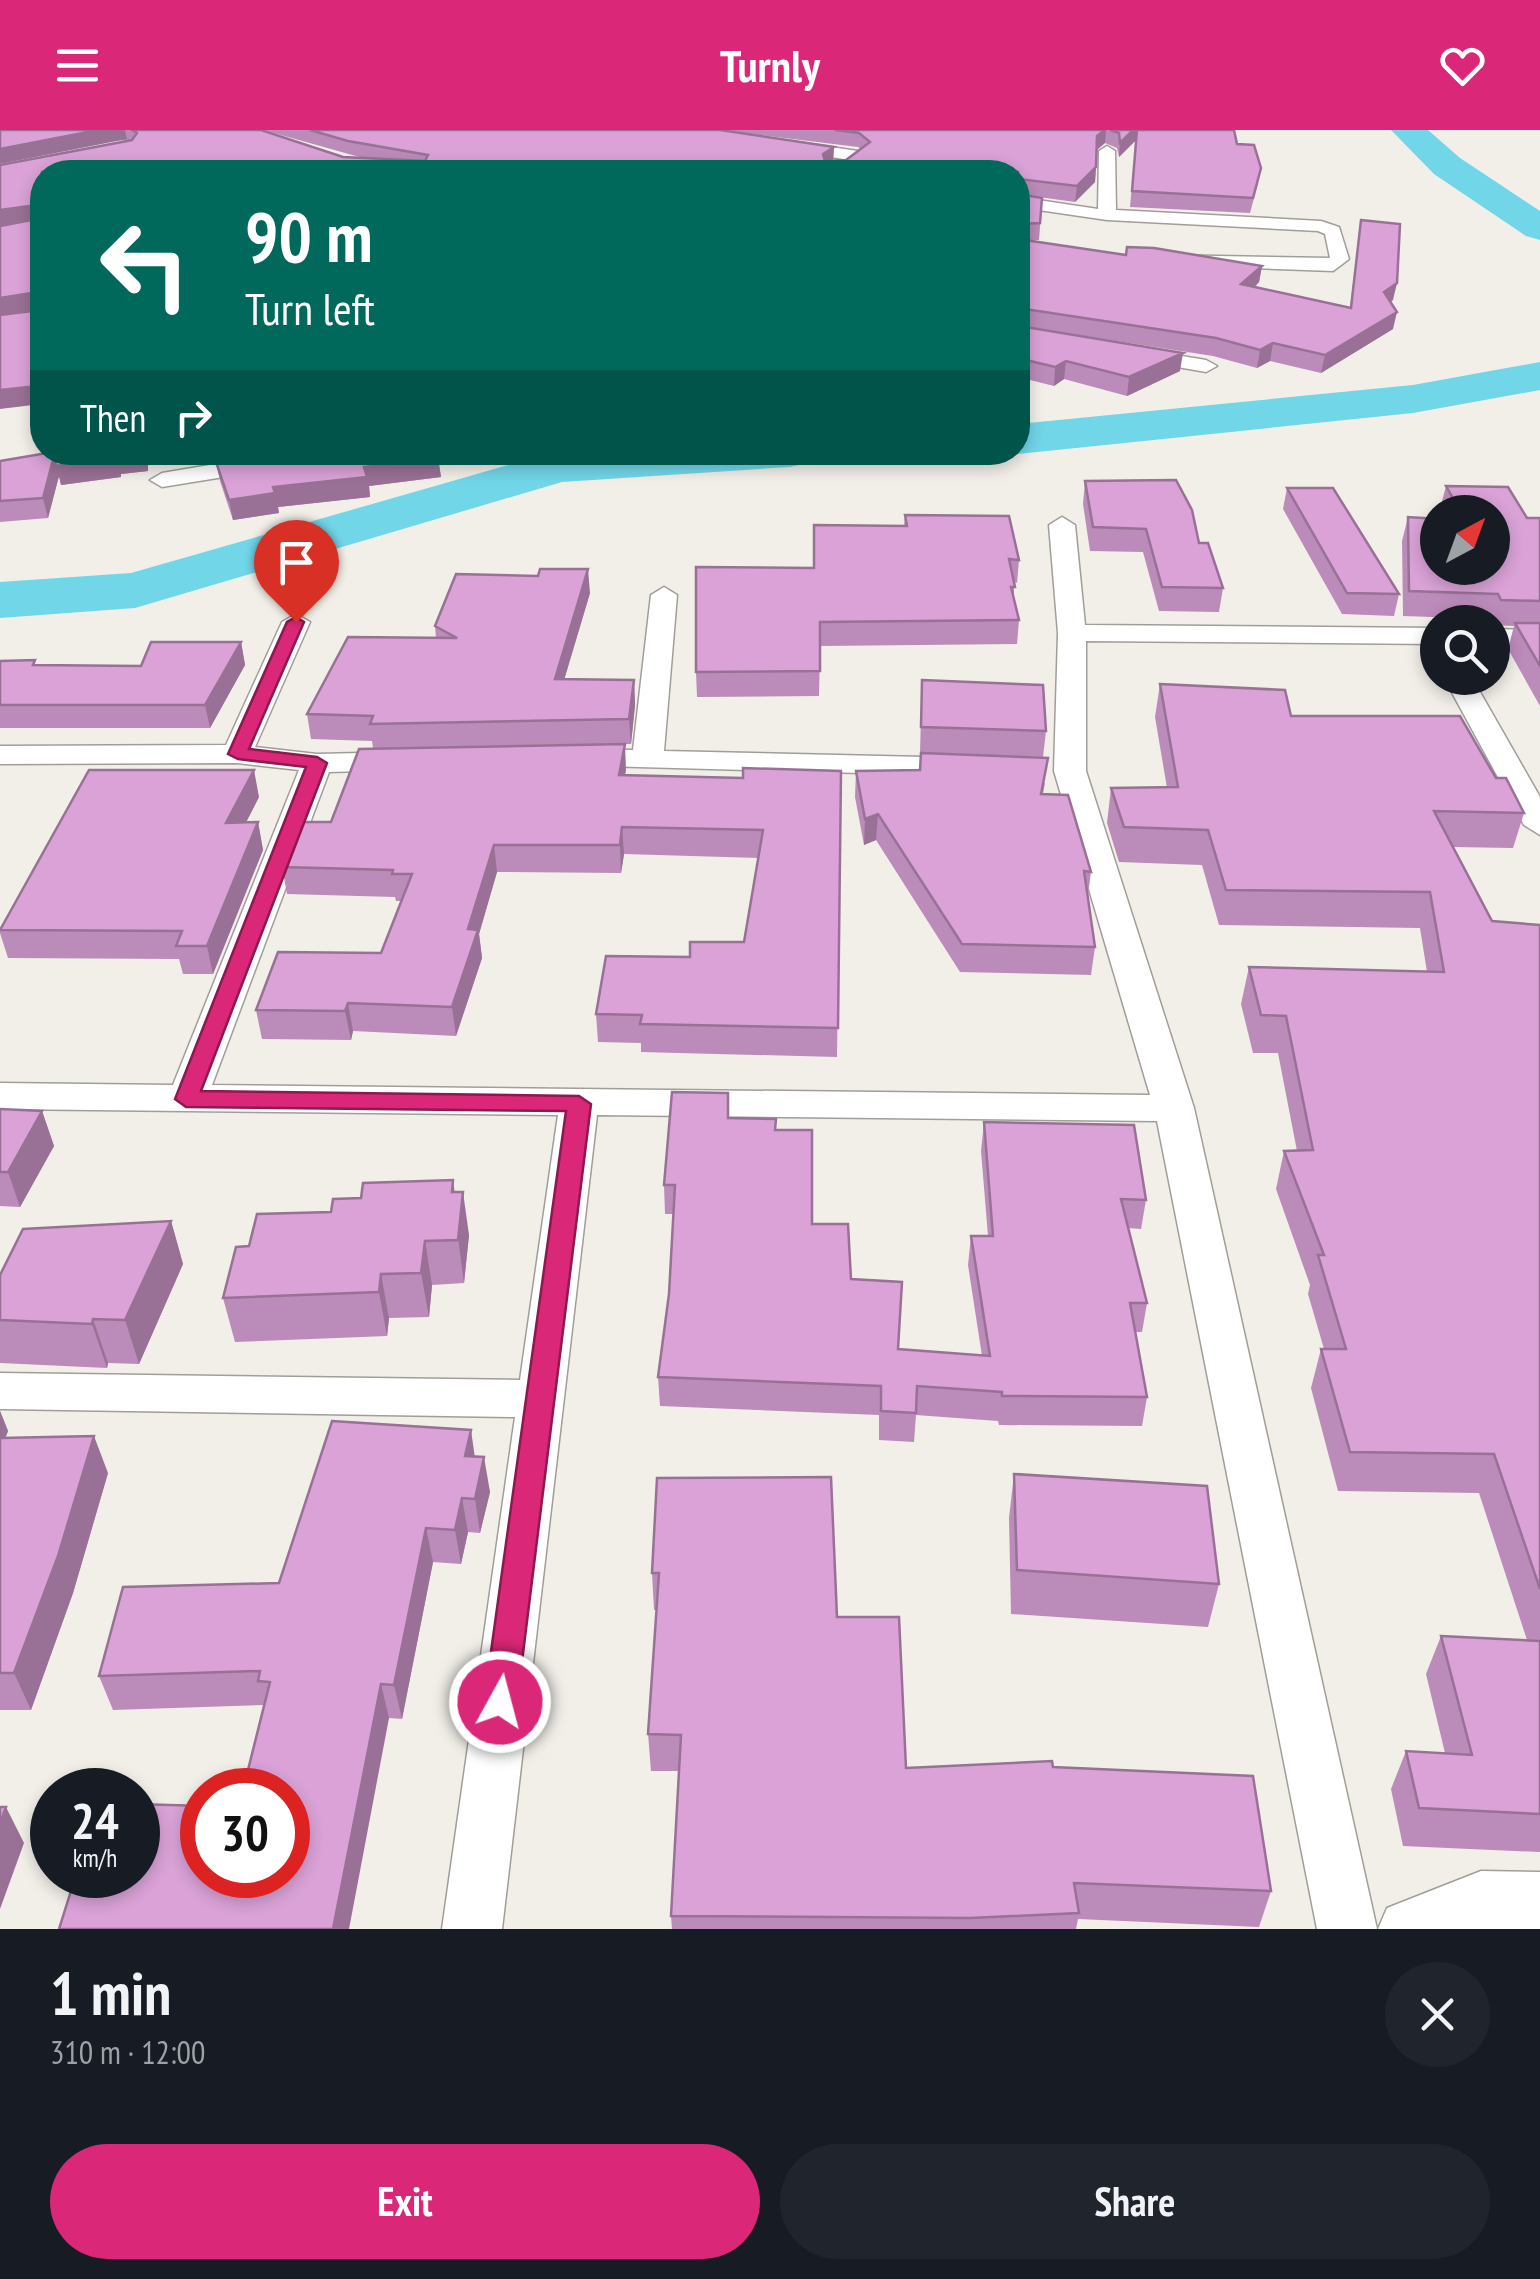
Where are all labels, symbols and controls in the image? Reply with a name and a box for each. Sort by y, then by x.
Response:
text: Turnly [720,36,820,94]
icon: menu [50,38,105,93]
icon: heart [1435,38,1490,93]
text: 90 m [245,191,373,281]
icon: left [80,200,210,330]
text: Turn left [245,279,375,337]
icon: right [166,390,221,445]
text: Then [80,393,146,442]
north arrow [1420,495,1510,585]
map controls [1420,495,1510,695]
pin [254,520,339,623]
icon: arrive [269,535,324,590]
button: search [1420,605,1510,695]
position arrow [448,1650,552,1754]
speed limit sign: 30 [180,1768,310,1898]
text: 24 [71,1788,119,1853]
text: km/h [73,1842,117,1874]
text: 1 min [50,1954,171,2032]
button: close [1385,1962,1490,2067]
text: 310 m · 12:00 [50,2031,205,2073]
button: Exit [50,2144,760,2259]
button: Share [780,2144,1490,2259]

